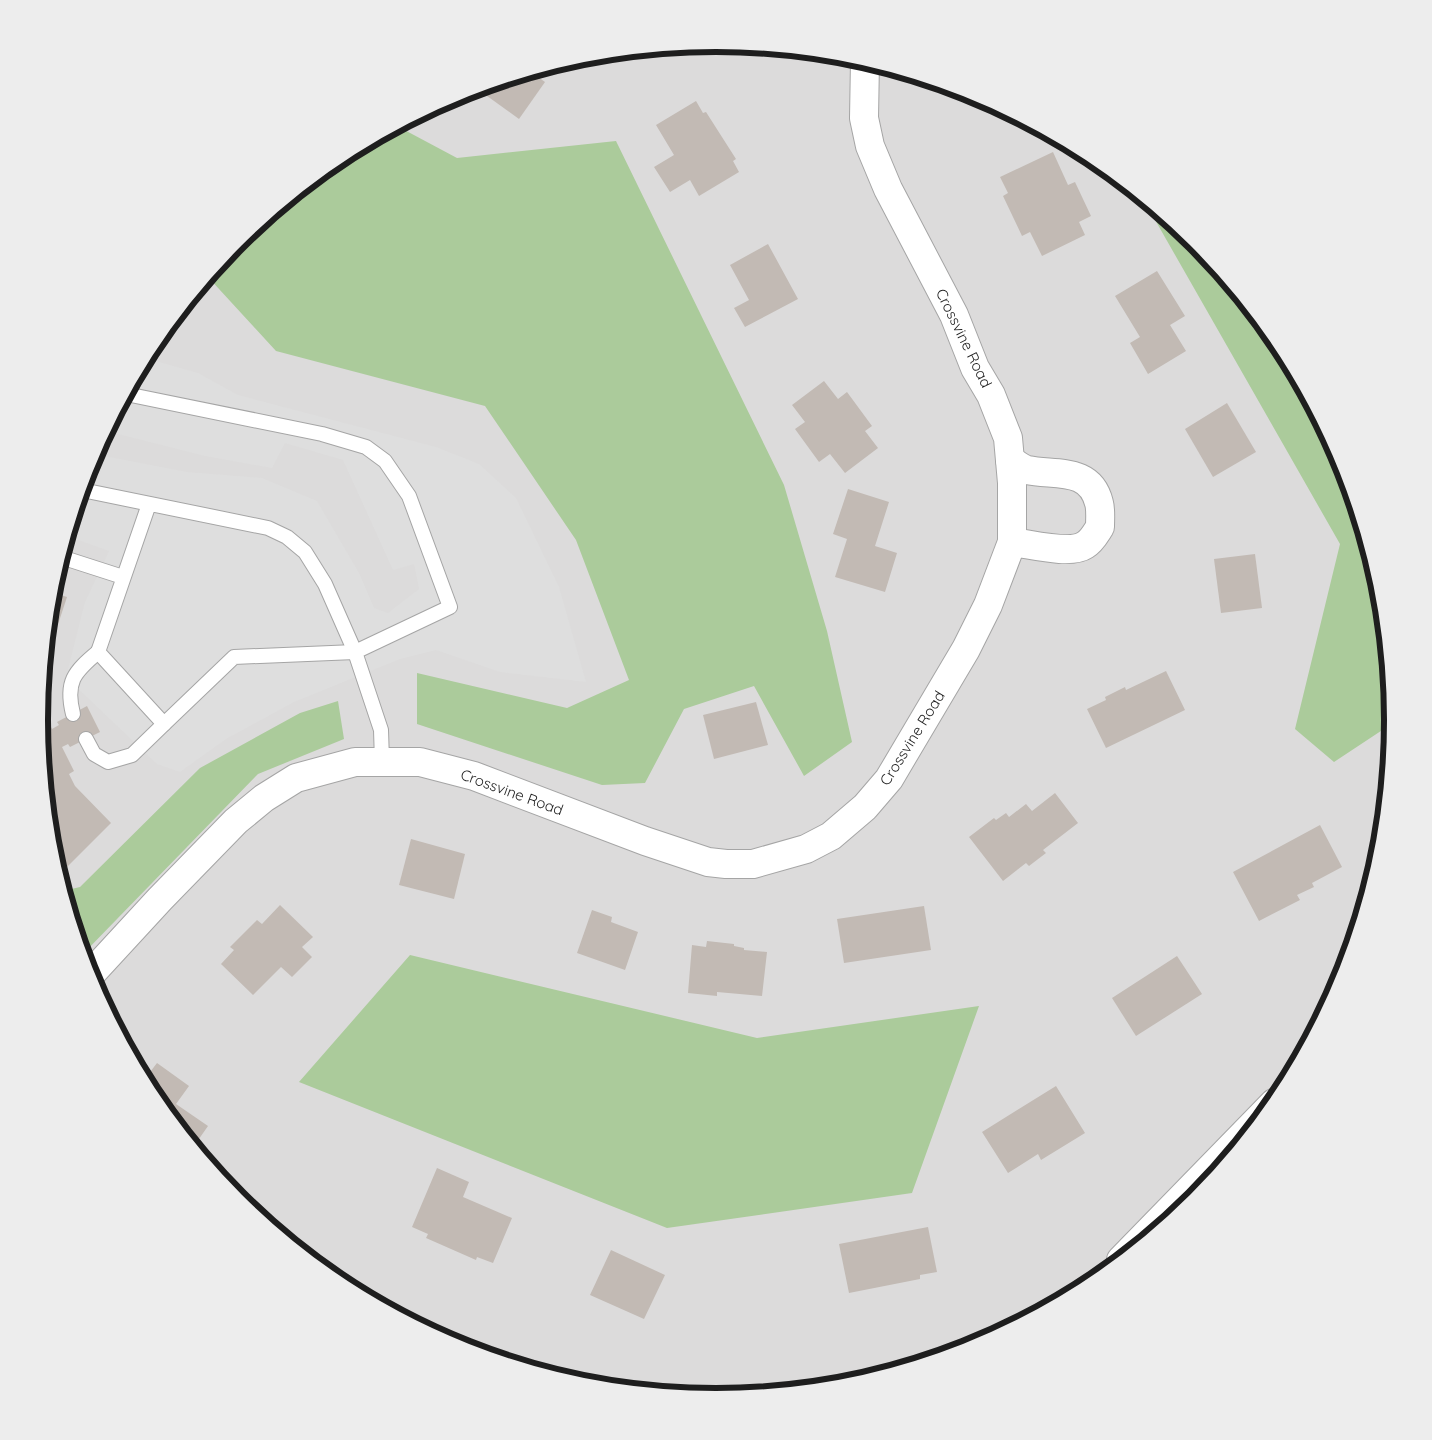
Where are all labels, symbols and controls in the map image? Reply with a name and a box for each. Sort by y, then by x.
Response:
street label: Crossvine Road [932,285,996,391]
street label: Crossvine Road [875,687,949,789]
street label: Crossvine Road [458,765,566,819]

